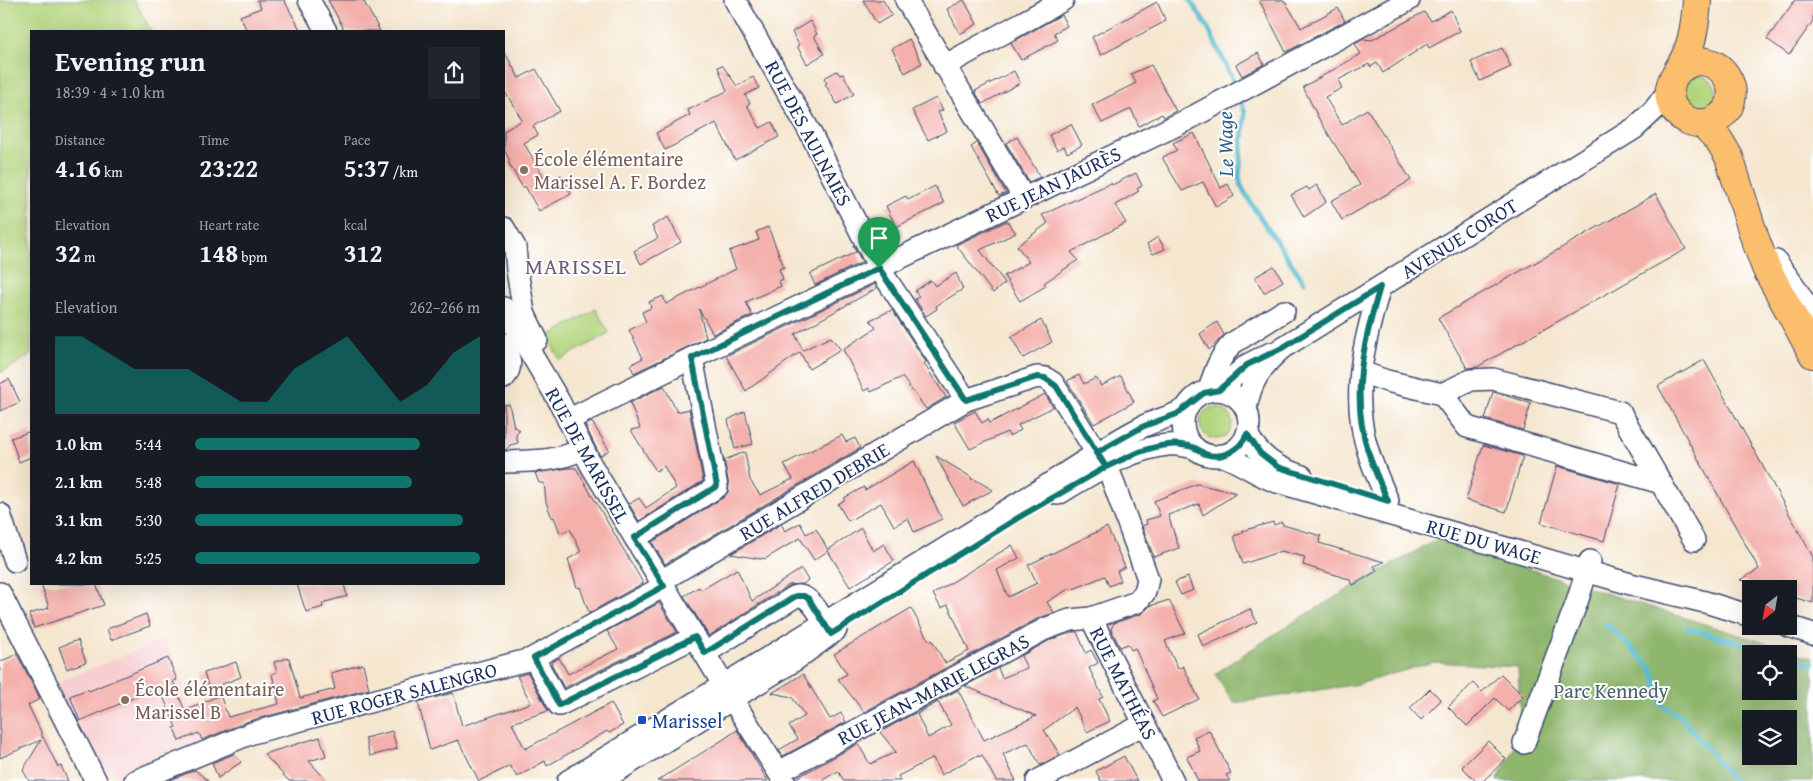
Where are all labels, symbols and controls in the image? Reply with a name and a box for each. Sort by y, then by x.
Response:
text: Evening run [55,40,206,81]
button: share [428,47,480,99]
street label: RUE DES AULNAIES [758,55,860,211]
text: 18:39 · 4 × 1.0 km [55,80,165,104]
water label: Le Wage [1209,111,1241,178]
text: Distance [55,130,105,150]
text: Time [199,130,229,150]
text: Pace [344,130,371,150]
street label: RUE JEAN JAURÈS [980,139,1126,229]
place label: École élémentaire Marissel A. F. Bordez [534,144,706,196]
text: 4.16 [55,150,101,186]
text: 23:22 [199,150,258,186]
text: 5:37 [344,150,390,186]
text: km [101,162,123,182]
text: /km [390,162,418,182]
marker: École élémentaire Marissel A. F. Bordez [518,164,530,176]
street label: AVENUE COROT [1395,191,1523,285]
text: Elevation [55,215,110,235]
text: Heart rate [199,215,259,235]
text: kcal [344,215,368,235]
pin [858,217,900,268]
icon: arrive [865,224,893,252]
text: 32 [55,235,81,271]
text: 148 [199,235,238,271]
text: 312 [344,235,383,271]
text: m [81,247,95,267]
text: bpm [238,247,268,267]
district label: MARISSEL [525,250,627,282]
text: Elevation [55,295,118,319]
text: 262–266 m [410,295,480,319]
street label: RUE DE MARISSEL [539,382,638,528]
text: 1.0 km [55,432,102,456]
text: 5:44 [135,432,162,456]
street label: RUE ALFRED DEBRIE [733,435,895,547]
text: 2.1 km [55,470,102,494]
text: 5:48 [135,470,162,494]
text: 3.1 km [55,508,102,532]
text: 5:30 [135,508,162,532]
street label: RUE DU WAGE [1423,511,1545,571]
text: 4.2 km [55,546,102,570]
text: 5:25 [135,546,162,570]
north arrow [1742,580,1798,635]
map controls [1742,580,1797,765]
street label: RUE MATHÉAS [1083,622,1165,744]
street label: RUE JEAN-MARIE LEGRAS [832,626,1034,752]
button: locate [1742,645,1797,700]
street label: RUE ROGER SALENGRO [308,654,500,732]
place label: École élémentaire Marissel B [135,674,284,726]
park label: Parc Kennedy [1553,676,1669,705]
marker: École élémentaire Marissel B [119,694,131,706]
place label: Marissel [652,706,723,735]
button: layers [1742,710,1797,765]
marker: Marissel [636,714,648,726]

